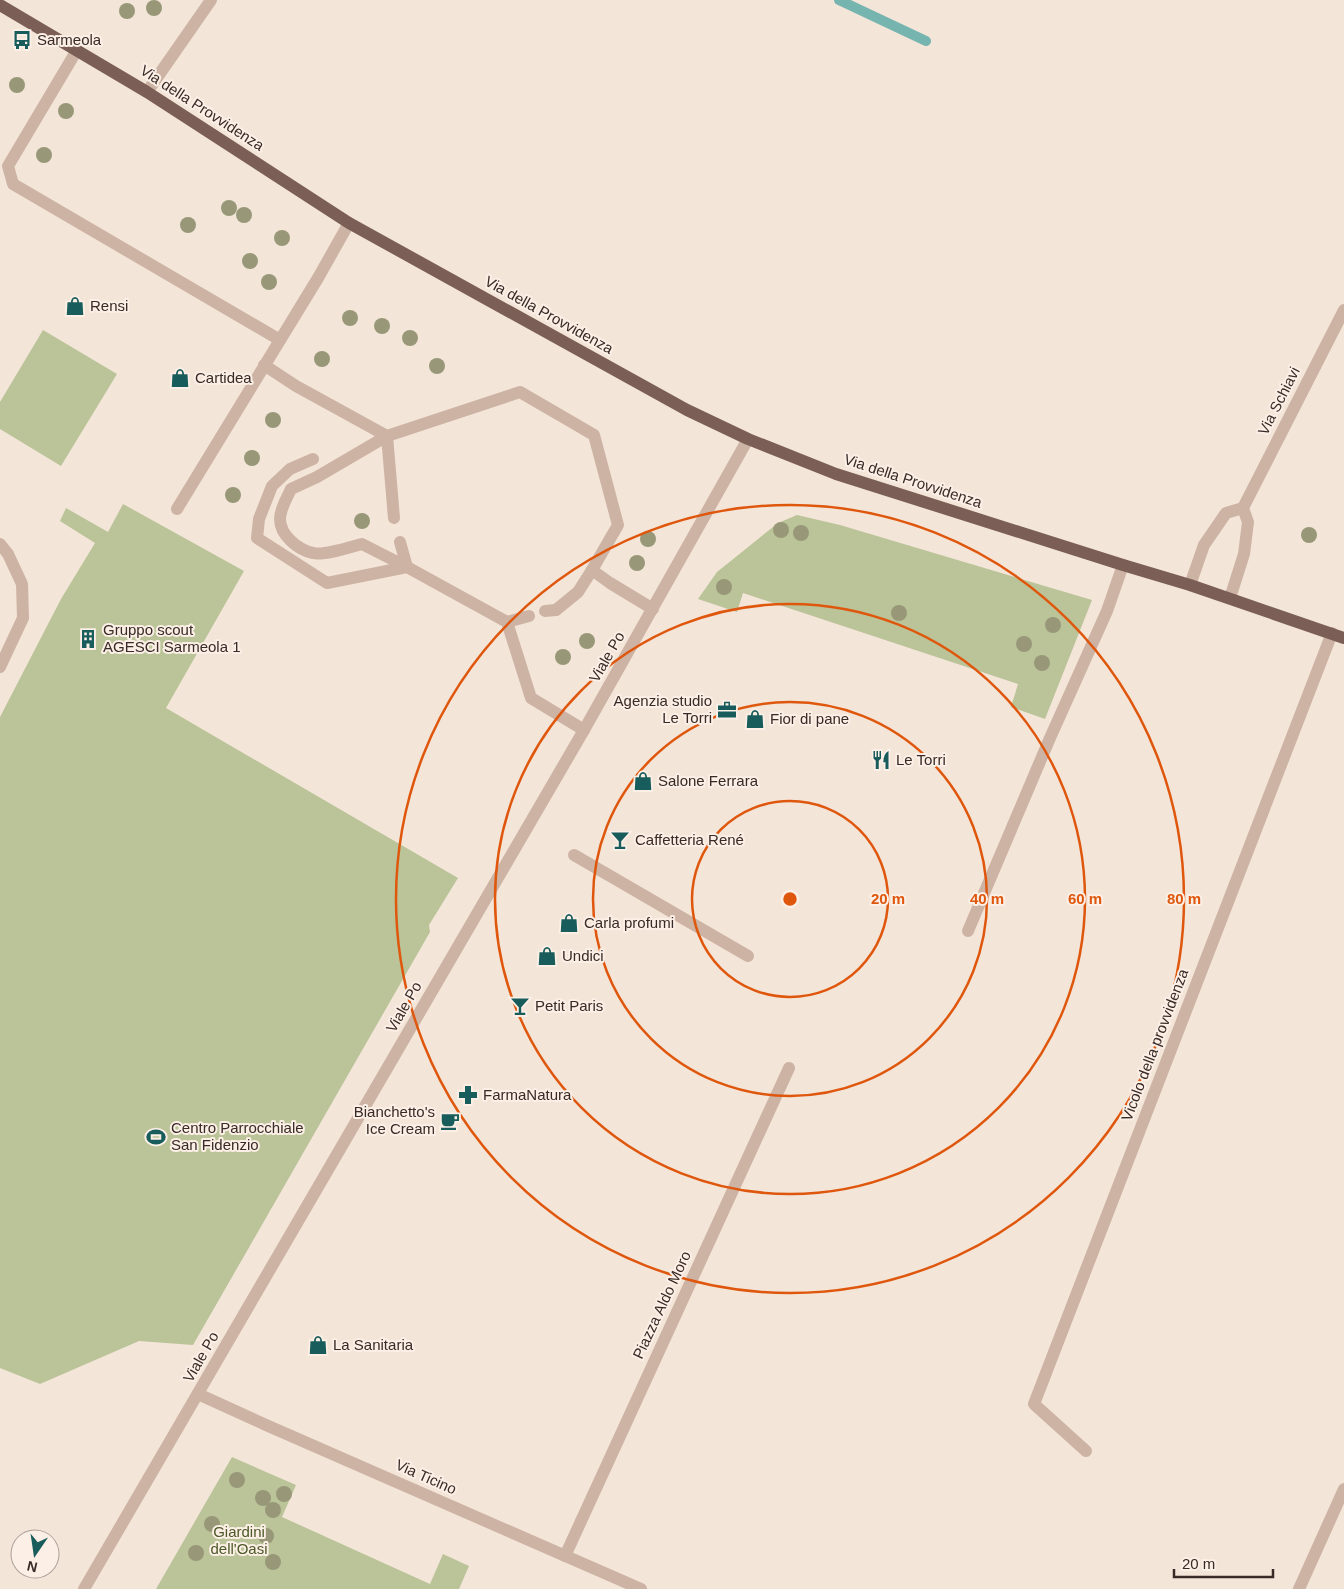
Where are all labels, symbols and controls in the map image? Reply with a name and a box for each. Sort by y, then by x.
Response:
bus stop icon: Sarmeola [11,29,33,51]
place label: Sarmeola [37,31,102,48]
street label: Via della Provvidenza [137,61,268,154]
street label: Via della Provvidenza [482,272,617,357]
shop icon: Rensi [64,295,86,317]
place label: Rensi [90,297,128,314]
street label: Via Schiavi [1254,364,1303,438]
shop icon: Cartidea [169,367,191,389]
place label: Cartidea [195,369,252,386]
street label: Via della Provvidenza [842,450,985,511]
place label: Gruppo scout AGESCI Sarmeola 1 [103,621,241,655]
building icon: Gruppo scout AGESCI Sarmeola 1 [77,628,99,650]
street label: Viale Po [585,628,628,685]
place label: Agenzia studio Le Torri [614,692,712,726]
office icon: Agenzia studio Le Torri [716,699,738,721]
shop icon: Fior di pane [744,708,766,730]
place label: Fior di pane [770,710,849,727]
restaurant icon: Le Torri [870,749,892,771]
place label: Le Torri [896,751,946,768]
shop icon: Salone Ferrara [632,770,654,792]
place label: Salone Ferrara [658,772,759,789]
bar icon: Caffetteria René [609,829,631,851]
place label: Caffetteria René [635,831,744,848]
centre of rings [781,890,799,908]
text: 20 m [871,890,905,907]
text: 40 m [970,890,1004,907]
text: 60 m [1068,890,1102,907]
text: 80 m [1167,890,1201,907]
shop icon: Carla profumi [558,912,580,934]
place label: Carla profumi [584,914,674,931]
shop icon: Undici [536,945,558,967]
place label: Undici [562,947,604,964]
street label: Vicolo della provvidenza [1118,966,1192,1123]
street label: Viale Po [382,978,425,1035]
bar icon: Petit Paris [509,995,531,1017]
place label: Petit Paris [535,997,603,1014]
pharmacy icon: FarmaNatura [457,1084,479,1106]
place label: FarmaNatura [483,1086,572,1103]
place label: Bianchetto's Ice Cream [354,1103,435,1137]
cafe icon: Bianchetto's Ice Cream [439,1110,461,1132]
place label: Centro Parrocchiale San Fidenzio [171,1119,304,1153]
sports icon: Centro Parrocchiale San Fidenzio [145,1126,167,1148]
street label: Piazza Aldo Moro [629,1248,694,1361]
street label: Viale Po [179,1328,222,1385]
shop icon: La Sanitaria [307,1334,329,1356]
place label: La Sanitaria [333,1336,414,1353]
street label: Via Ticino [393,1456,459,1497]
park label: Giardini dell'Oasi [210,1523,268,1557]
north arrow [10,1529,60,1579]
scale bar [1174,1546,1273,1578]
text: 20 m [1182,1555,1215,1572]
text: N [25,1558,39,1576]

